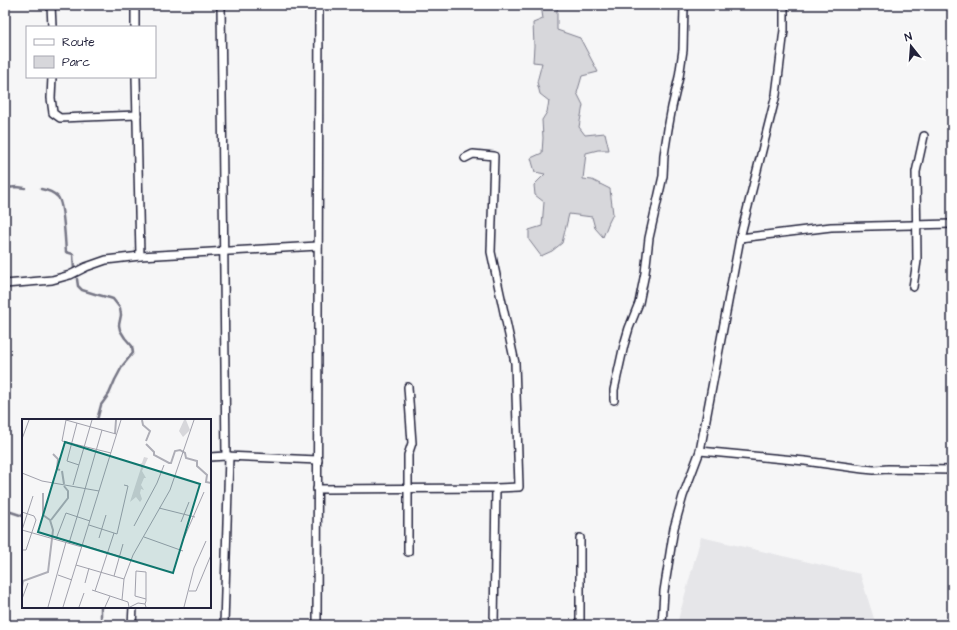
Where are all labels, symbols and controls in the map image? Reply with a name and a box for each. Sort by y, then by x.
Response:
legend [26,26,156,78]
north arrow [891,26,931,66]
text: N [903,29,914,45]
text: Route [62,34,95,51]
text: Parc [62,54,90,71]
inset map [22,419,211,608]

